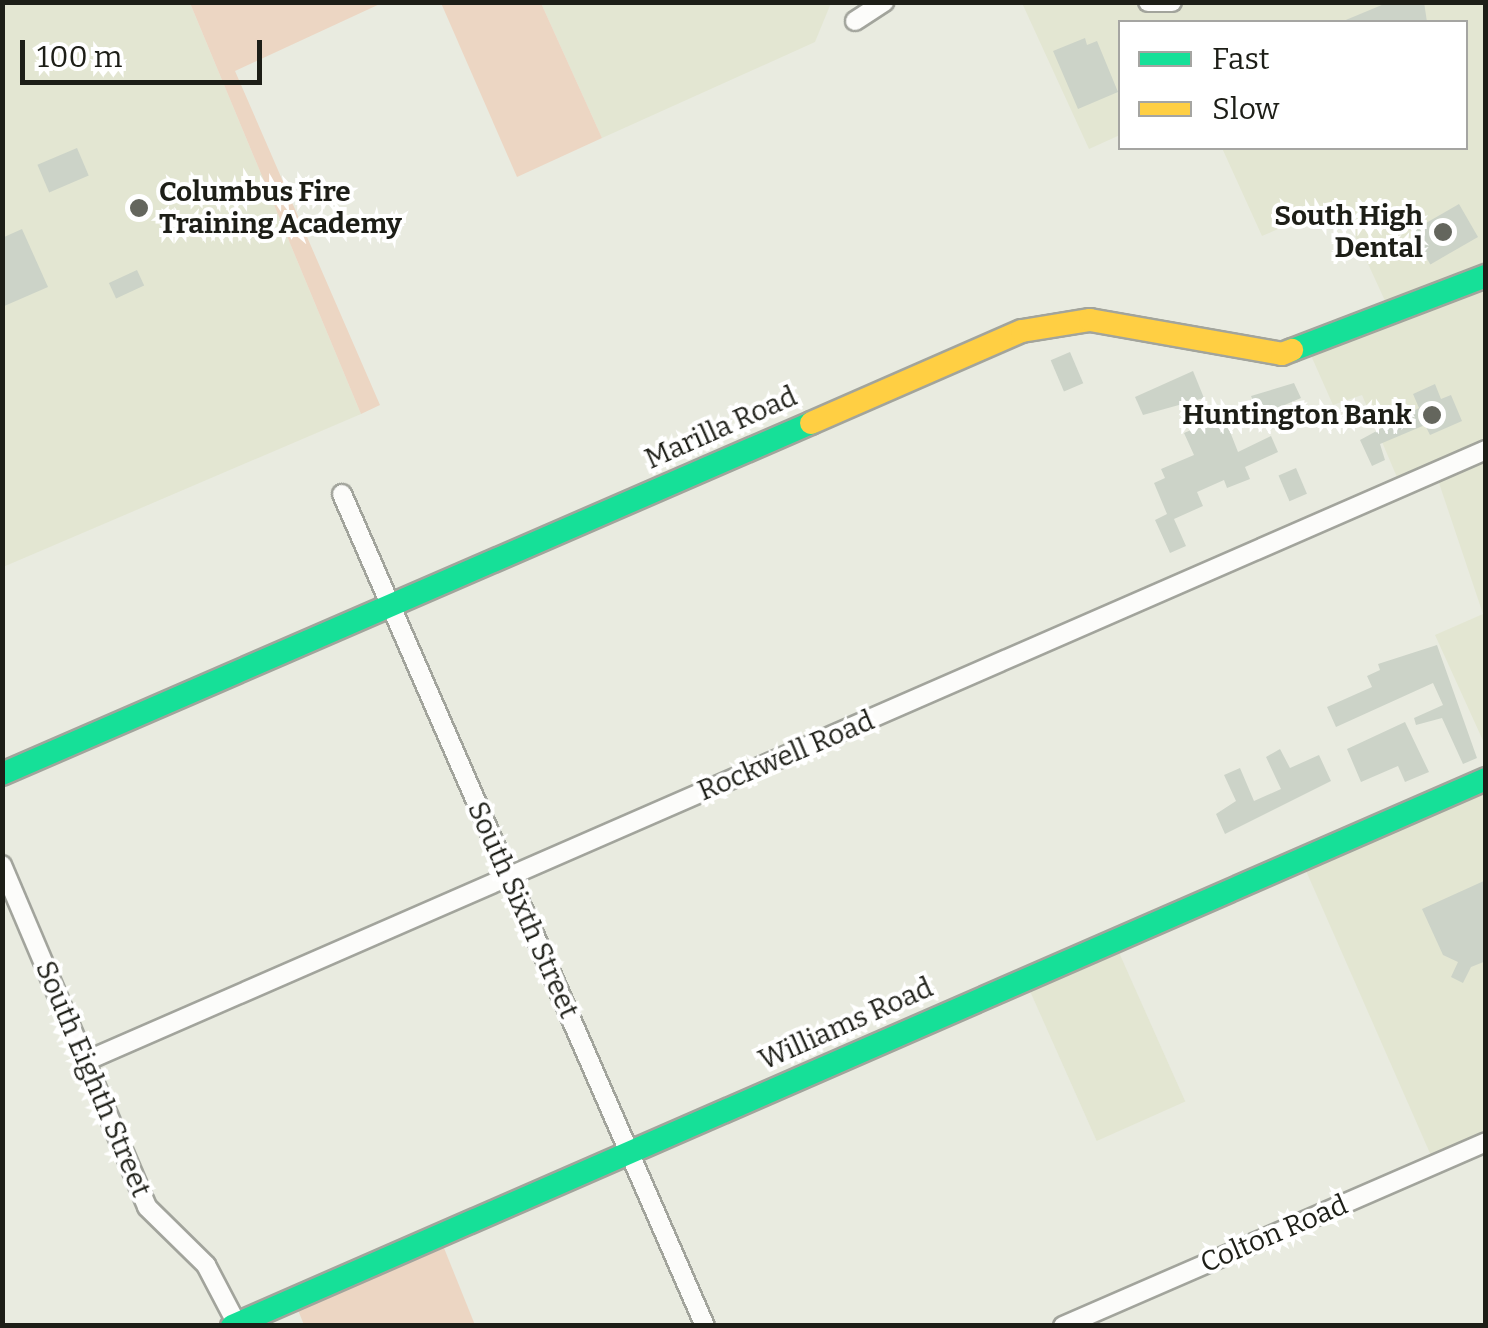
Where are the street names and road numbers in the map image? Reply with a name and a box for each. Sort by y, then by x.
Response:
street label: Marilla Road [640,380,802,476]
street label: Rockwell Road [693,704,879,808]
street label: South Sixth Street [460,797,586,1023]
street label: South Eighth Street [28,956,158,1202]
street label: Williams Road [754,971,938,1077]
street label: Colton Road [1195,1188,1353,1280]

